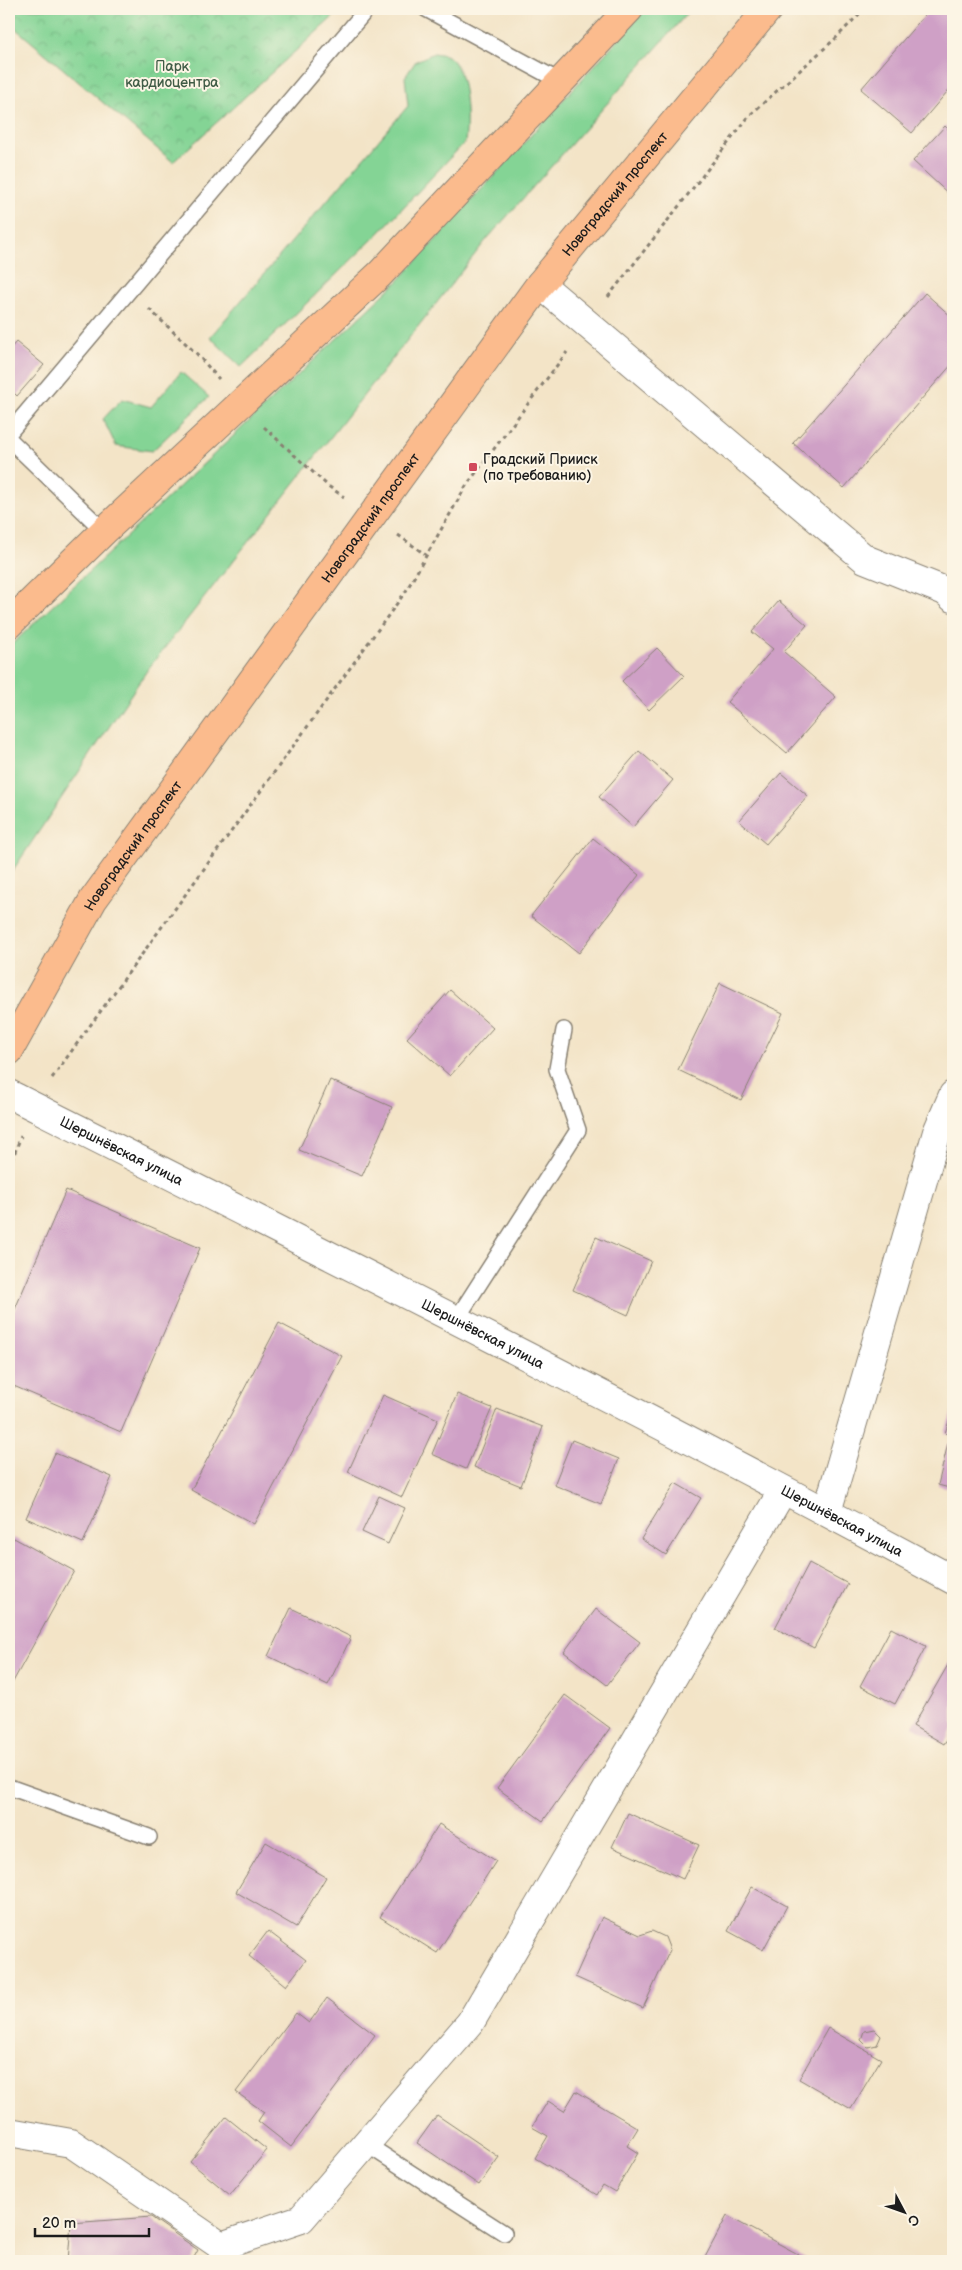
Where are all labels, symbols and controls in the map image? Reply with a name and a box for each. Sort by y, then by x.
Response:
park label: Парк кардиоцентра [125,58,219,91]
street label: Новоградский проспект [559,128,672,260]
street label: Новоградский проспект [318,449,424,586]
place label: Градский Прииск (по требованию) [483,451,598,484]
marker: Градский Прииск (по требованию) [467,461,479,473]
street label: Новоградский проспект [81,777,186,914]
street label: Шершнёвская улица [57,1113,186,1190]
street label: Шершнёвская улица [418,1296,548,1373]
street label: Шершнёвская улица [778,1482,906,1561]
north arrow [880,2188,930,2238]
scale bar [35,2205,149,2237]
text: С [904,2211,923,2230]
text: 20 m [42,2214,76,2233]

